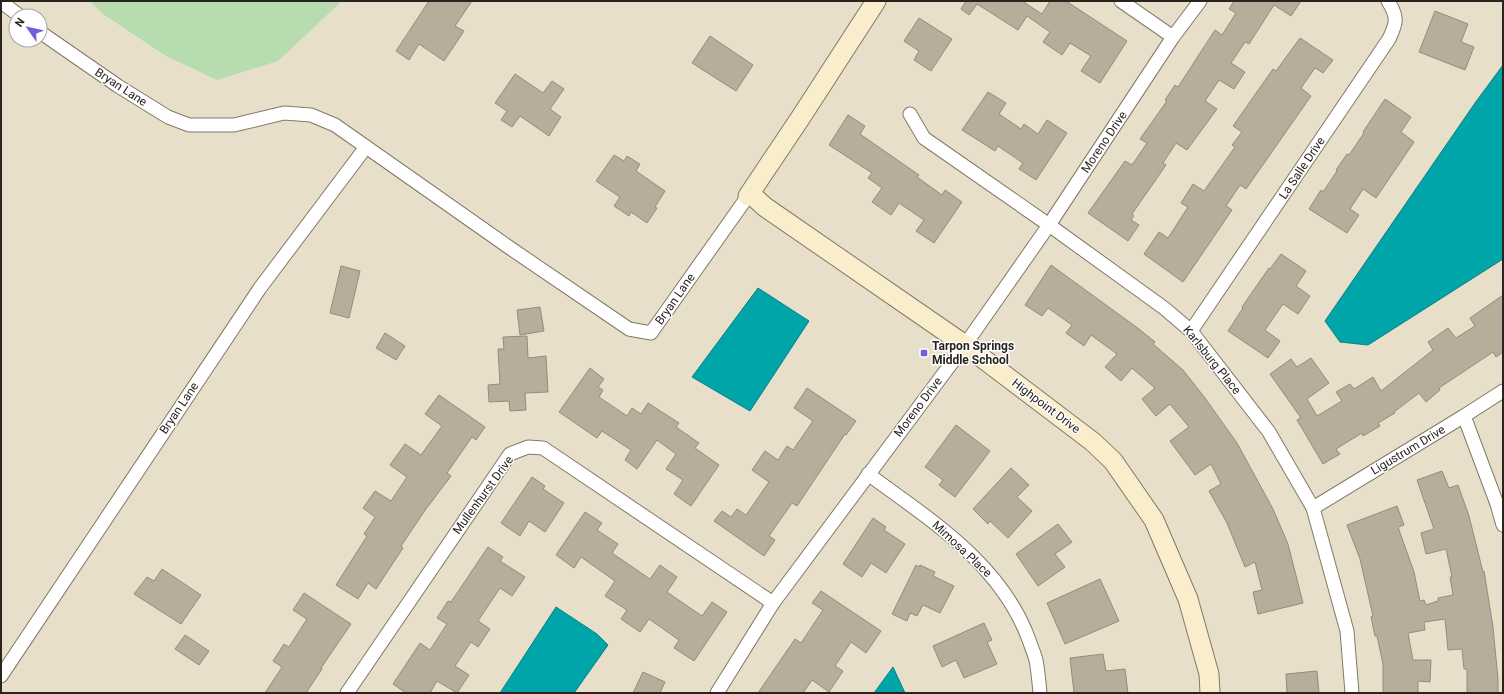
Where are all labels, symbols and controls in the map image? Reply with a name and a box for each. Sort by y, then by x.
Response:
north arrow [8,8,48,48]
text: N [13,16,28,30]
street label: Bryan Lane [92,65,150,109]
street label: Moreno Drive [1078,109,1130,175]
street label: La Salle Drive [1276,134,1328,202]
street label: Bryan Lane [652,271,698,327]
street label: Karlsburg Place [1180,323,1244,397]
place label: Tarpon Springs Middle School [932,339,1014,367]
marker: Tarpon Springs Middle School [919,348,929,358]
street label: Moreno Drive [891,374,945,440]
street label: Highpoint Drive [1009,376,1083,436]
street label: Bryan Lane [157,379,201,437]
street label: Ligustrum Drive [1368,422,1448,478]
street label: Mullenhurst Drive [450,453,516,537]
street label: Mimosa Place [929,518,995,580]

